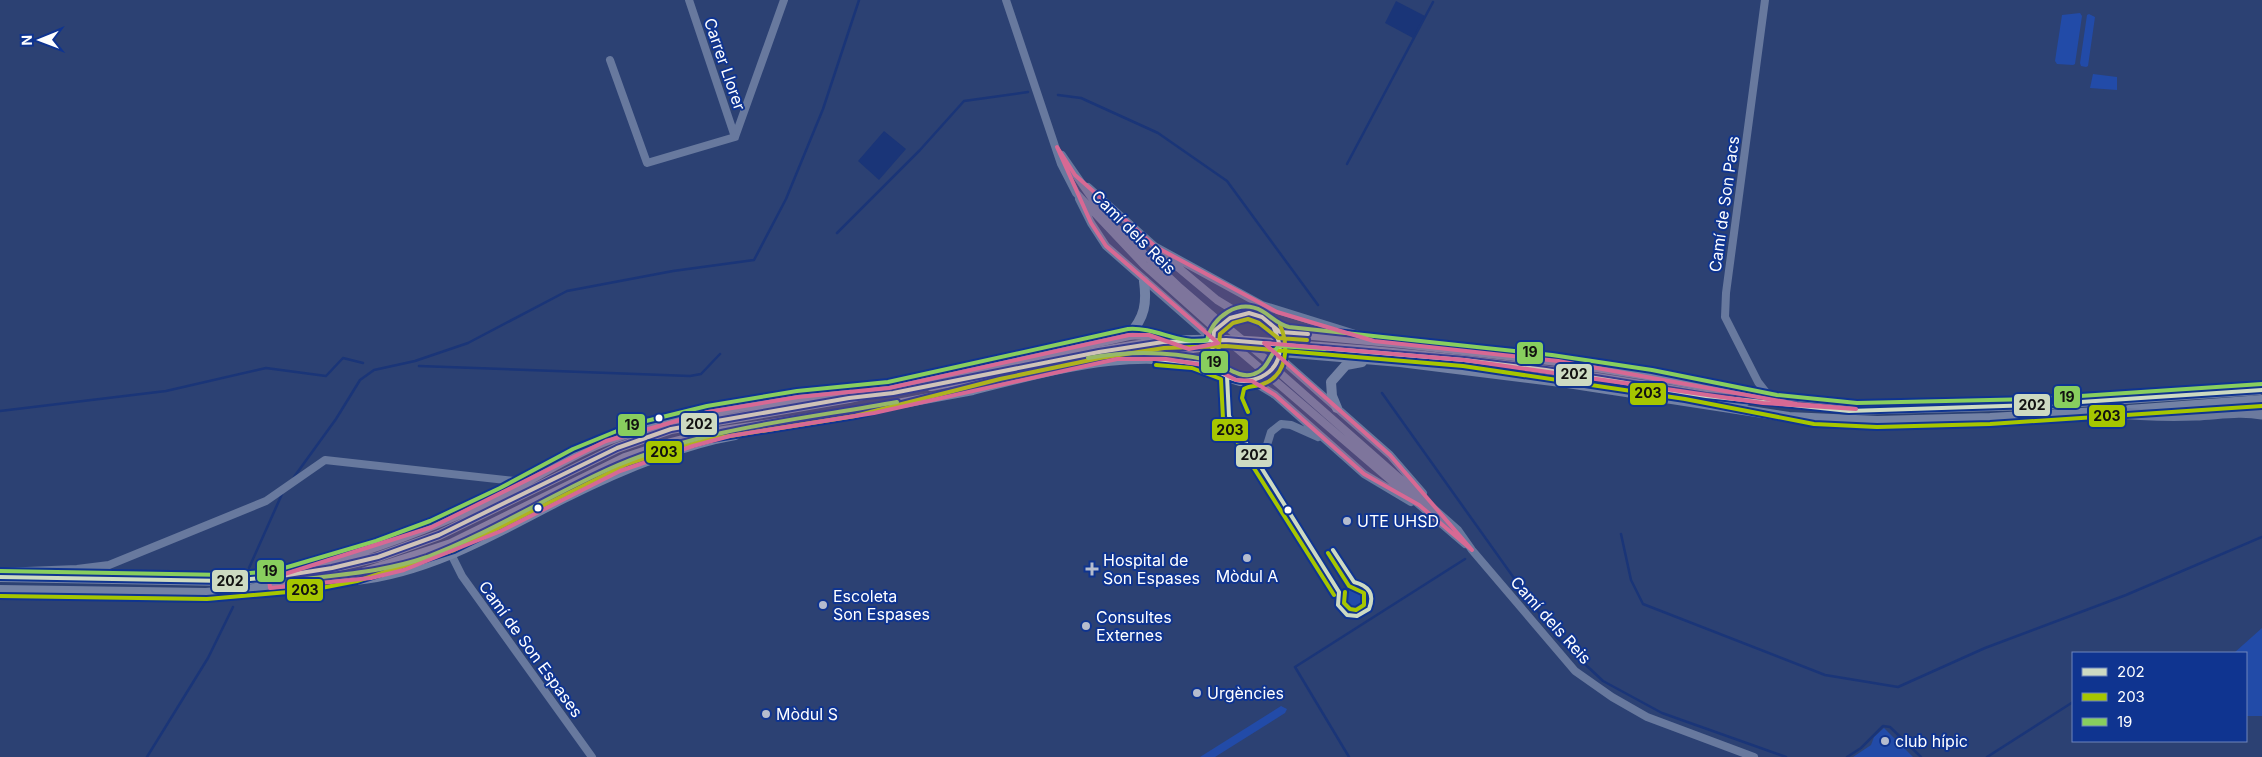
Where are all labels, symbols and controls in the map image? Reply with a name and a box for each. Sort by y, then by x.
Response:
north arrow [15,15,65,65]
street label: Carrer Llorer [700,15,750,113]
text: N [18,35,35,46]
street label: Camí de Son Pacs [1705,135,1743,273]
street label: Camí dels Reis [1088,186,1180,278]
line badge: 19 [1516,341,1544,365]
text: 19 [1522,343,1538,360]
line badge: 19 [1200,350,1229,374]
text: 19 [1206,353,1222,370]
line badge: 202 [1555,363,1593,387]
text: 202 [1560,365,1588,382]
line badge: 203 [1629,382,1667,406]
text: 203 [1634,384,1662,401]
line badge: 19 [2053,385,2081,409]
text: 19 [2059,388,2075,405]
line badge: 202 [2013,393,2051,417]
text: 202 [2018,396,2046,413]
line badge: 203 [2088,404,2126,428]
text: 203 [2093,407,2121,424]
line badge: 202 [680,412,718,436]
line badge: 19 [617,413,646,437]
unlabelled marker [654,413,664,423]
text: 202 [685,415,713,432]
text: 19 [624,416,640,433]
line badge: 203 [1211,418,1249,442]
text: 203 [1216,421,1244,438]
line badge: 203 [645,440,683,464]
text: 203 [650,443,678,460]
line badge: 202 [1235,444,1273,468]
text: 202 [1240,446,1268,463]
unlabelled marker [533,503,543,513]
unlabelled marker [1283,505,1293,515]
place label: UTE UHSD [1357,511,1439,531]
marker: UTE UHSD [1341,515,1353,527]
place label: Hospital de Son Espases [1103,550,1200,588]
marker: Mòdul A [1241,552,1253,564]
line badge: 19 [256,559,285,583]
text: 19 [262,562,278,579]
marker: Hospital de Son Espases [1085,562,1099,576]
place label: Mòdul A [1216,566,1278,586]
line badge: 202 [211,569,249,593]
text: 202 [216,572,244,589]
street label: Camí dels Reis [1507,572,1595,668]
street label: Camí de Son Espases [475,577,587,721]
line badge: 203 [286,578,324,602]
text: 203 [291,581,319,598]
place label: Escoleta Son Espases [833,586,930,624]
marker: Escoleta Son Espases [817,599,829,611]
place label: Consultes Externes [1096,607,1172,645]
marker: Consultes Externes [1080,620,1092,632]
legend [2072,652,2247,742]
text: 202 [2117,662,2145,681]
place label: Urgències [1207,683,1284,703]
marker: Urgències [1191,687,1203,699]
text: 203 [2117,687,2145,706]
place label: Mòdul S [776,704,838,724]
marker: Mòdul S [760,708,772,720]
text: 19 [2117,712,2132,731]
place label: club hípic [1895,731,1968,751]
marker: club hípic [1879,735,1891,747]

